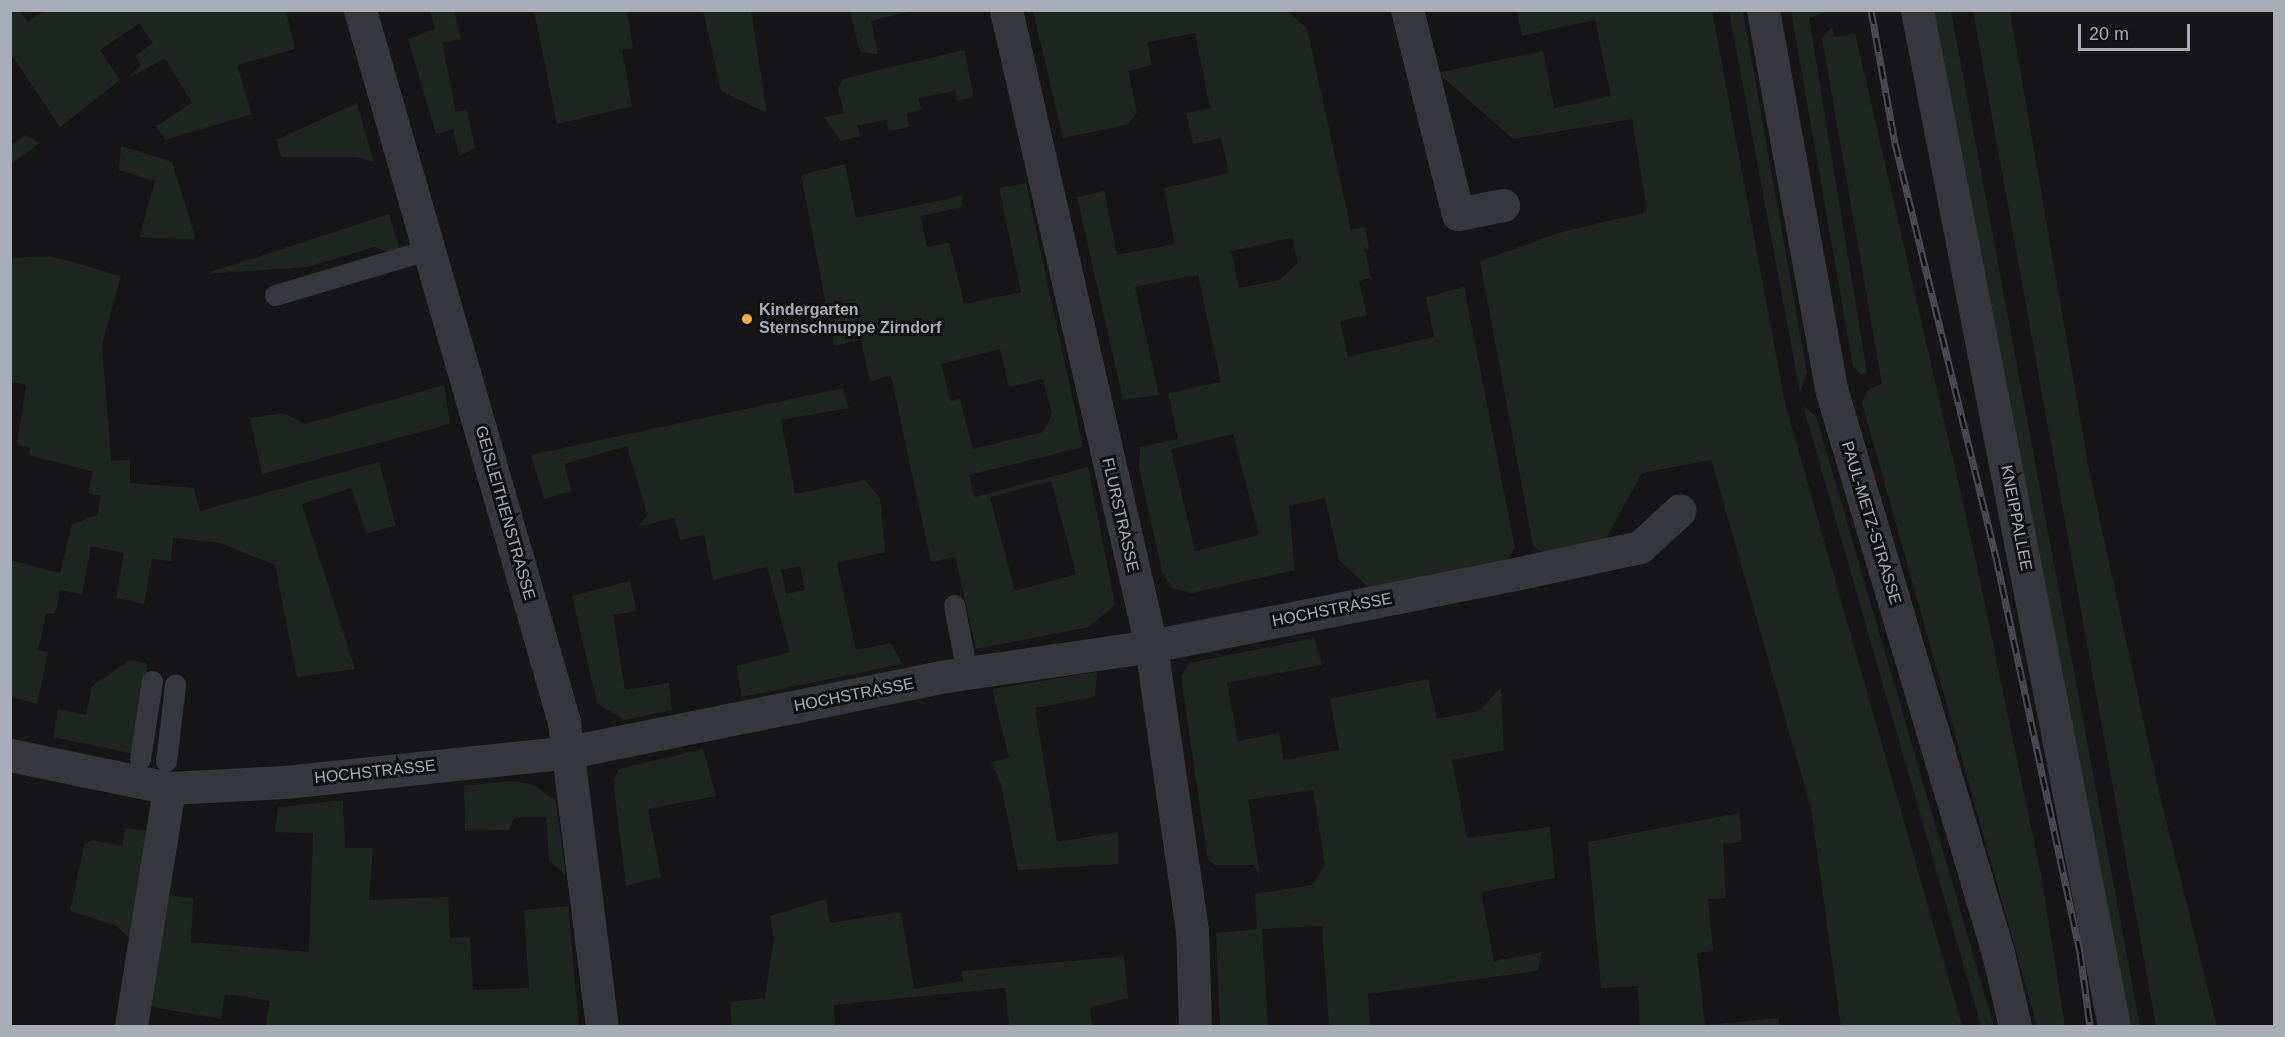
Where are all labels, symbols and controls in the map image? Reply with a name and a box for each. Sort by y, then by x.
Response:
scale bar [2081,12,2194,50]
text: 20 m [2089,24,2129,44]
place label: Kindergarten Sternschnuppe Zirndorf [759,300,941,338]
marker: Kindergarten Sternschnuppe Zirndorf [740,312,754,326]
street label: GEISLEITHENSTRASSE [471,424,539,602]
street label: PAUL-METZ-STRASSE [1837,439,1905,607]
street label: FLURSTRASSE [1098,456,1142,574]
street label: KNEIPPALLEE [1996,463,2036,573]
street label: HOCHSTRASSE [1270,589,1394,631]
street label: HOCHSTRASSE [792,674,916,716]
street label: HOCHSTRASSE [313,756,437,788]

